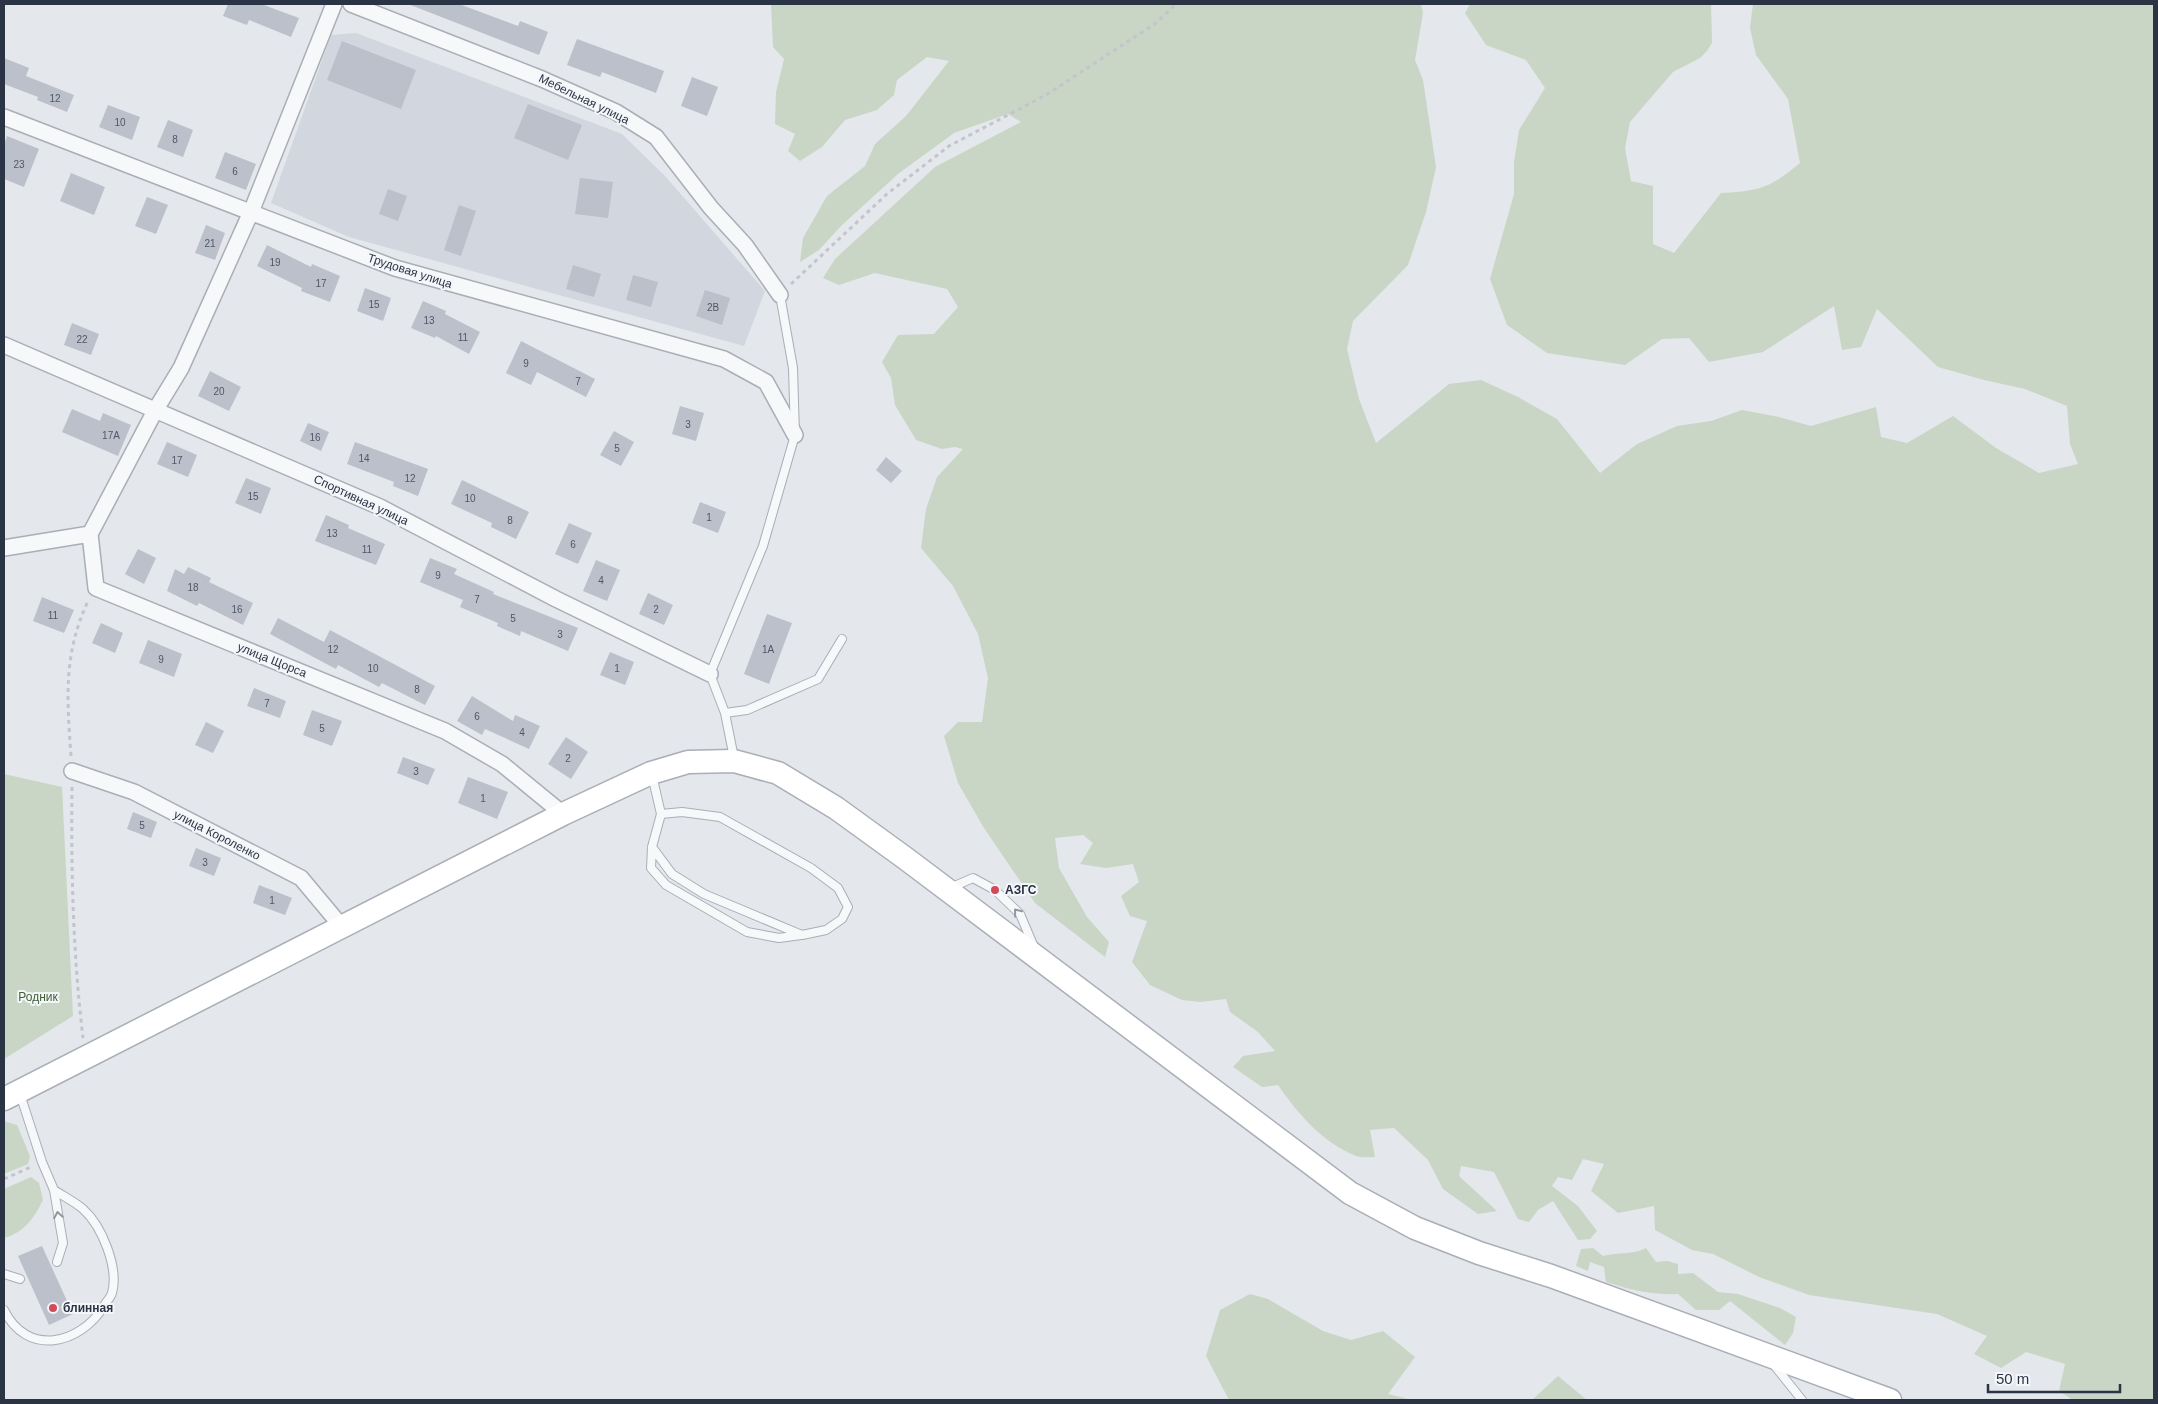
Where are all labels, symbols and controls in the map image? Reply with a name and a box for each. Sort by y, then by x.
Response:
street label: Мебельная улица [536,71,632,127]
house number: 12 [49,93,61,104]
house number: 10 [114,117,126,128]
house number: 8 [172,134,178,145]
house number: 23 [13,159,25,170]
house number: 6 [232,166,238,177]
house number: 21 [204,238,216,249]
street label: Трудовая улица [366,251,454,291]
house number: 19 [269,257,281,268]
house number: 17 [315,278,327,289]
house number: 15 [368,299,380,310]
house number: 2В [707,302,719,313]
house number: 13 [423,315,435,326]
house number: 11 [458,332,469,343]
house number: 22 [76,334,88,345]
house number: 9 [523,358,529,369]
house number: 7 [575,376,581,387]
house number: 20 [213,386,225,397]
house number: 3 [685,419,691,430]
house number: 17А [102,430,120,441]
house number: 16 [309,432,321,443]
house number: 5 [614,443,620,454]
house number: 14 [358,453,370,464]
house number: 17 [171,455,183,466]
street label: Спортивная улица [311,472,411,528]
house number: 12 [404,473,416,484]
house number: 15 [247,491,259,502]
house number: 10 [464,493,476,504]
house number: 1 [706,512,712,523]
house number: 8 [507,515,513,526]
house number: 13 [326,528,338,539]
house number: 6 [570,539,576,550]
house number: 11 [362,544,373,555]
house number: 9 [435,570,441,581]
house number: 4 [598,575,604,586]
house number: 18 [187,582,199,593]
house number: 7 [474,594,480,605]
house number: 16 [231,604,243,615]
house number: 2 [653,604,659,615]
house number: 11 [48,610,59,621]
house number: 5 [510,613,516,624]
house number: 3 [557,629,563,640]
street label: улица Щорса [235,640,309,680]
house number: 12 [327,644,339,655]
house number: 1А [762,644,774,655]
house number: 9 [158,654,164,665]
house number: 10 [367,663,379,674]
house number: 1 [614,663,620,674]
house number: 8 [414,684,420,695]
house number: 7 [264,698,270,709]
house number: 6 [474,711,480,722]
house number: 5 [319,723,325,734]
house number: 4 [519,727,525,738]
house number: 2 [565,753,571,764]
house number: 3 [413,766,419,777]
house number: 1 [480,793,486,804]
street label: улица Короленко [171,807,263,863]
house number: 5 [139,820,145,831]
house number: 3 [202,857,208,868]
place label: АЗГС [1005,883,1037,897]
marker: АЗГС [989,884,1001,896]
house number: 1 [269,895,275,906]
one-way arrow [1013,909,1022,918]
park label: Родник [18,990,58,1004]
one-way arrow [54,1210,64,1219]
place label: блинная [63,1301,113,1315]
marker: блинная [47,1302,59,1314]
scale bar [1988,1362,2120,1394]
text: 50 m [1996,1370,2029,1387]

